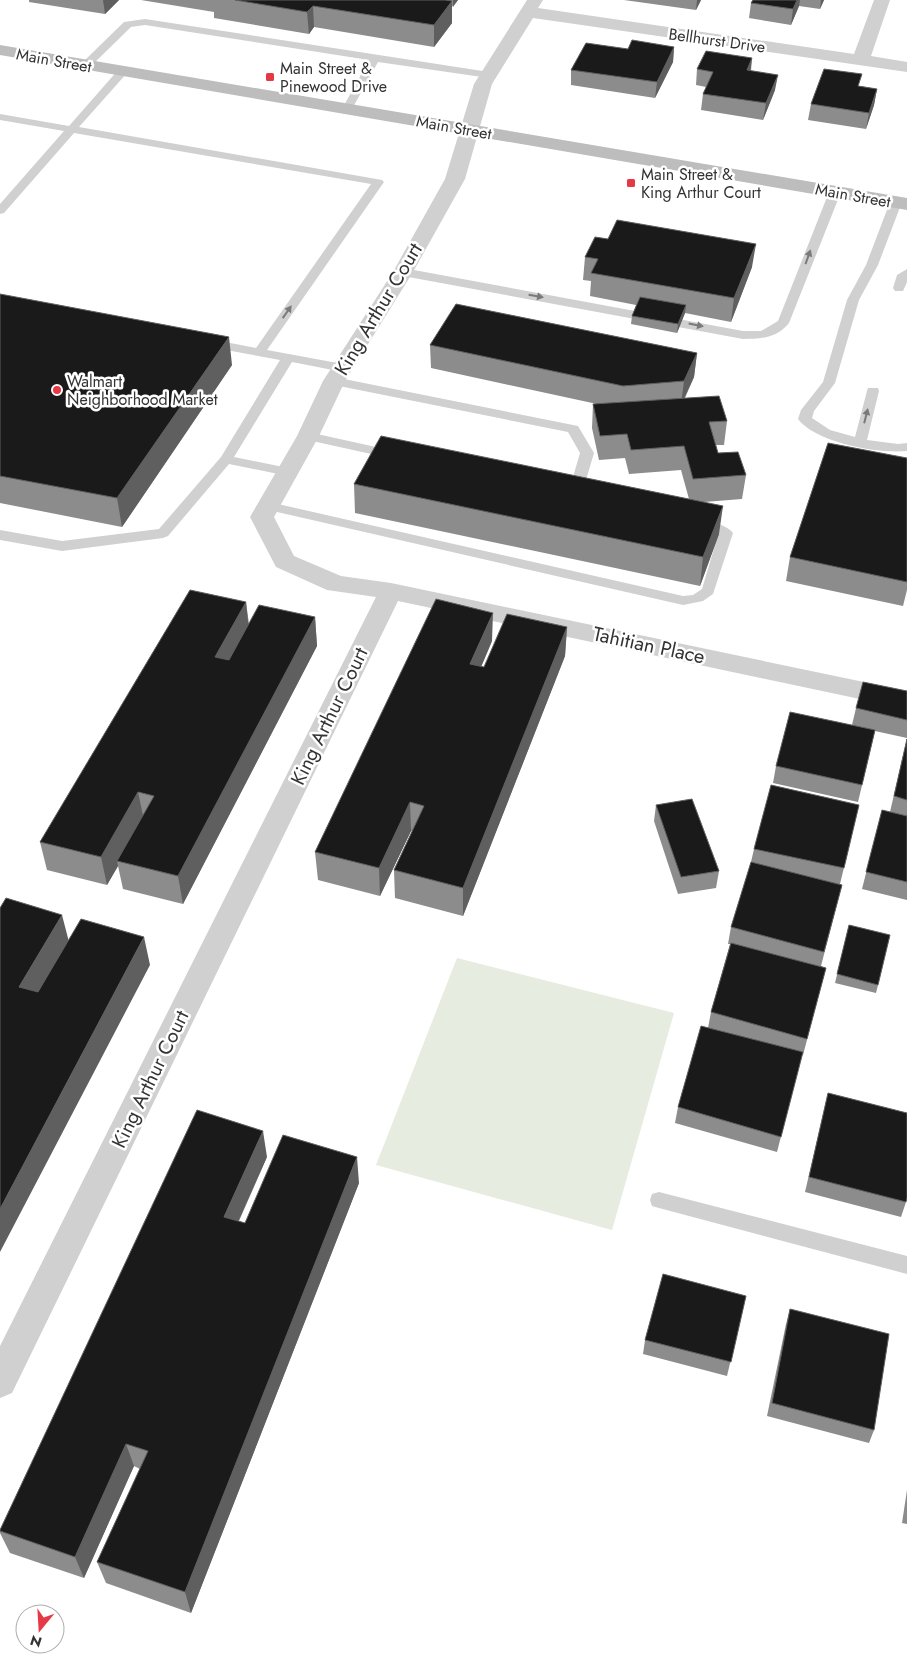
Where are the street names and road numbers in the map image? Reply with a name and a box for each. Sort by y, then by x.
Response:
street label: Bellhurst Drive [667,22,767,59]
street label: Main Street [14,43,94,78]
street label: Main Street [414,110,494,145]
street label: Main Street [813,178,893,213]
street label: King Arthur Court [327,237,430,381]
street label: Tahitian Place [590,619,708,672]
street label: King Arthur Court [284,642,375,790]
street label: King Arthur Court [105,1005,196,1153]

